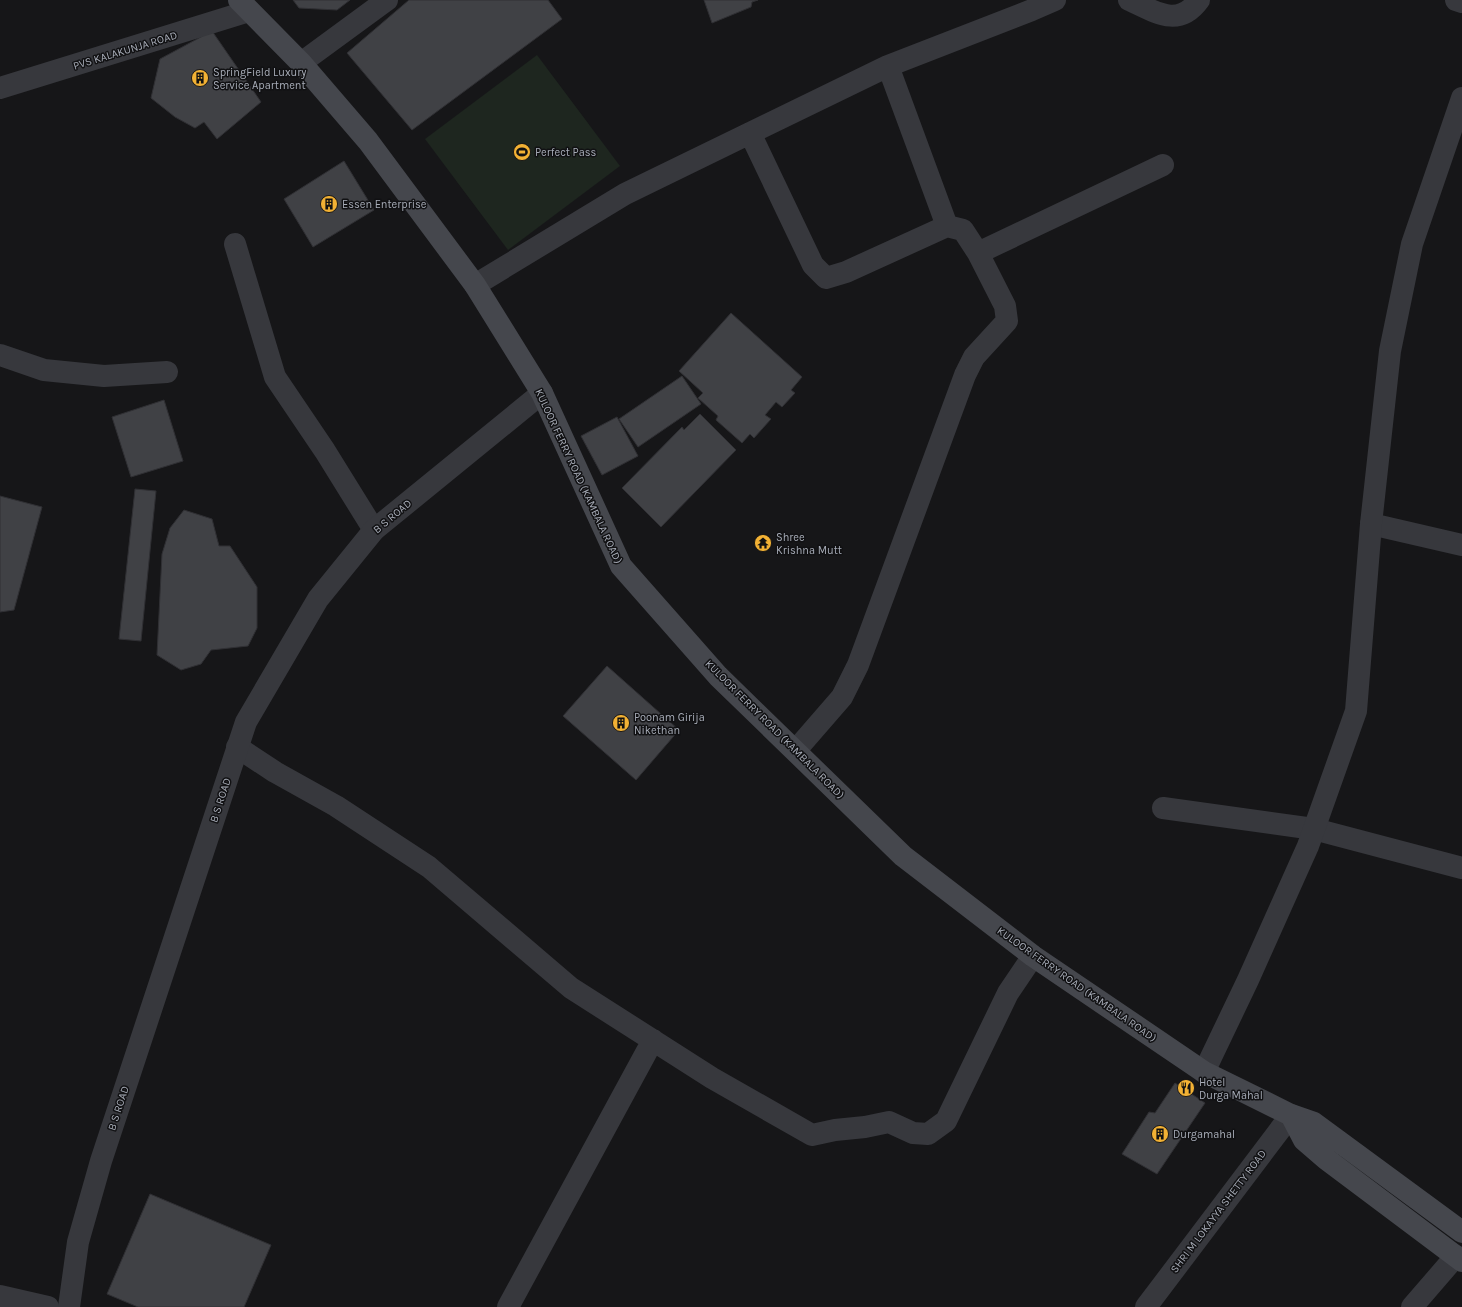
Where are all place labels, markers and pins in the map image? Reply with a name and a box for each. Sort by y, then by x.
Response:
place label: SpringField Luxury Service Apartment [213,66,306,92]
building icon: SpringField Luxury Service Apartment [190,68,210,88]
sports icon: Perfect Pass [512,142,532,162]
place label: Perfect Pass [535,146,596,159]
building icon: Essen Enterprise [319,194,339,214]
place label: Essen Enterprise [342,198,427,211]
place label: Shree Krishna Mutt [776,531,842,557]
temple icon: Shree Krishna Mutt [753,533,773,553]
place label: Poonam Girija Nikethan [634,711,705,737]
building icon: Poonam Girija Nikethan [611,713,631,733]
place label: Hotel Durga Mahal [1199,1076,1263,1102]
restaurant icon: Hotel Durga Mahal [1176,1078,1196,1098]
building icon: Durgamahal [1150,1124,1170,1144]
place label: Durgamahal [1173,1128,1235,1141]

